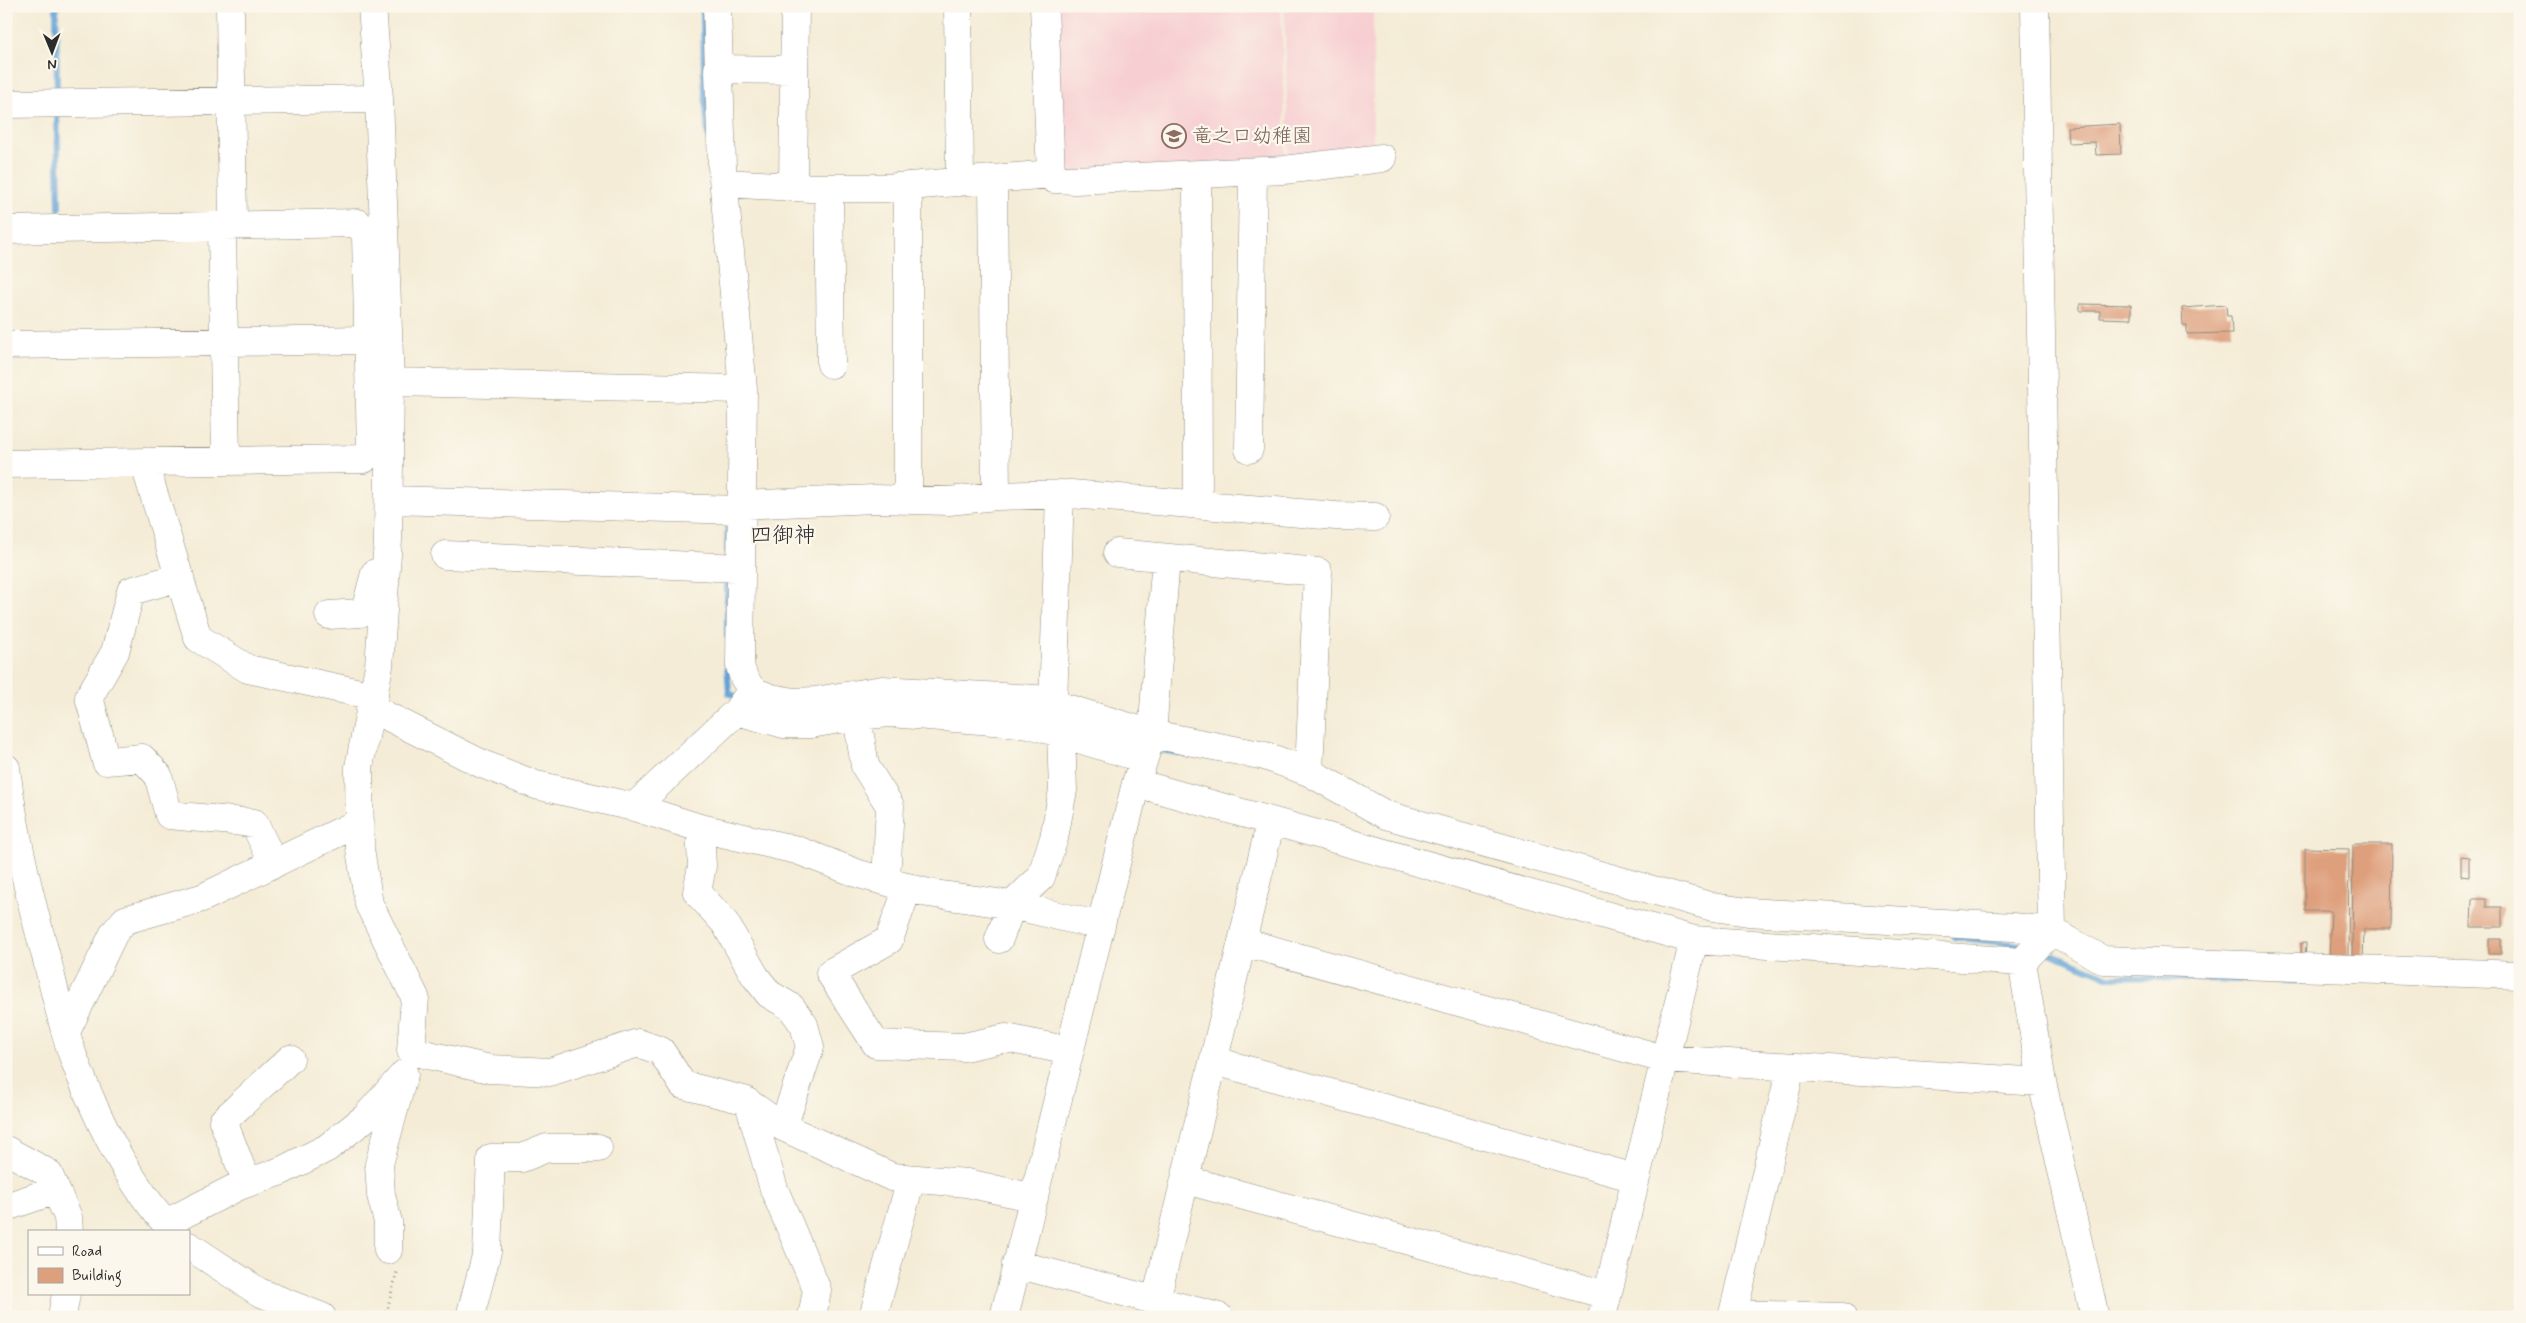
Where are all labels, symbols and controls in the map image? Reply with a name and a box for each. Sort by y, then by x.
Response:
north arrow [28,28,78,78]
text: N [47,55,57,73]
school or university icon: 竜之口幼稚園 [1161,123,1187,149]
place label: 竜之口幼稚園 [1192,123,1312,150]
district label: 四御神 [750,522,816,550]
legend [28,1230,190,1296]
text: Road [72,1242,102,1262]
text: Building [72,1266,122,1287]

